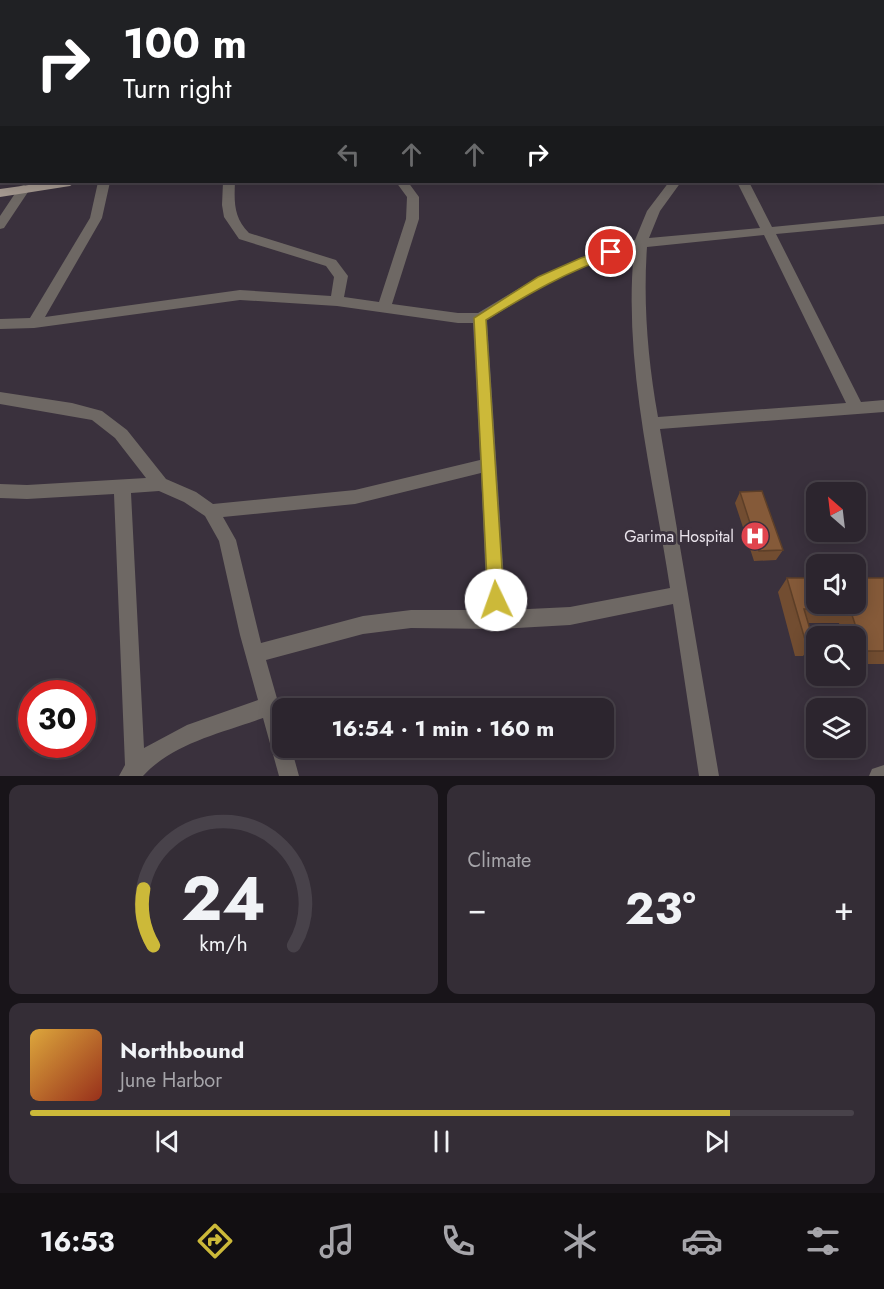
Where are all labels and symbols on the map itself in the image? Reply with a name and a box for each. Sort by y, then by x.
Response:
pin [585,226,636,277]
north arrow [806,482,866,542]
hospital icon: Garima Hospital [739,520,771,552]
place label: Garima Hospital [624,525,734,548]
position arrow [464,568,528,632]
speed limit sign: 30 [18,680,96,758]

